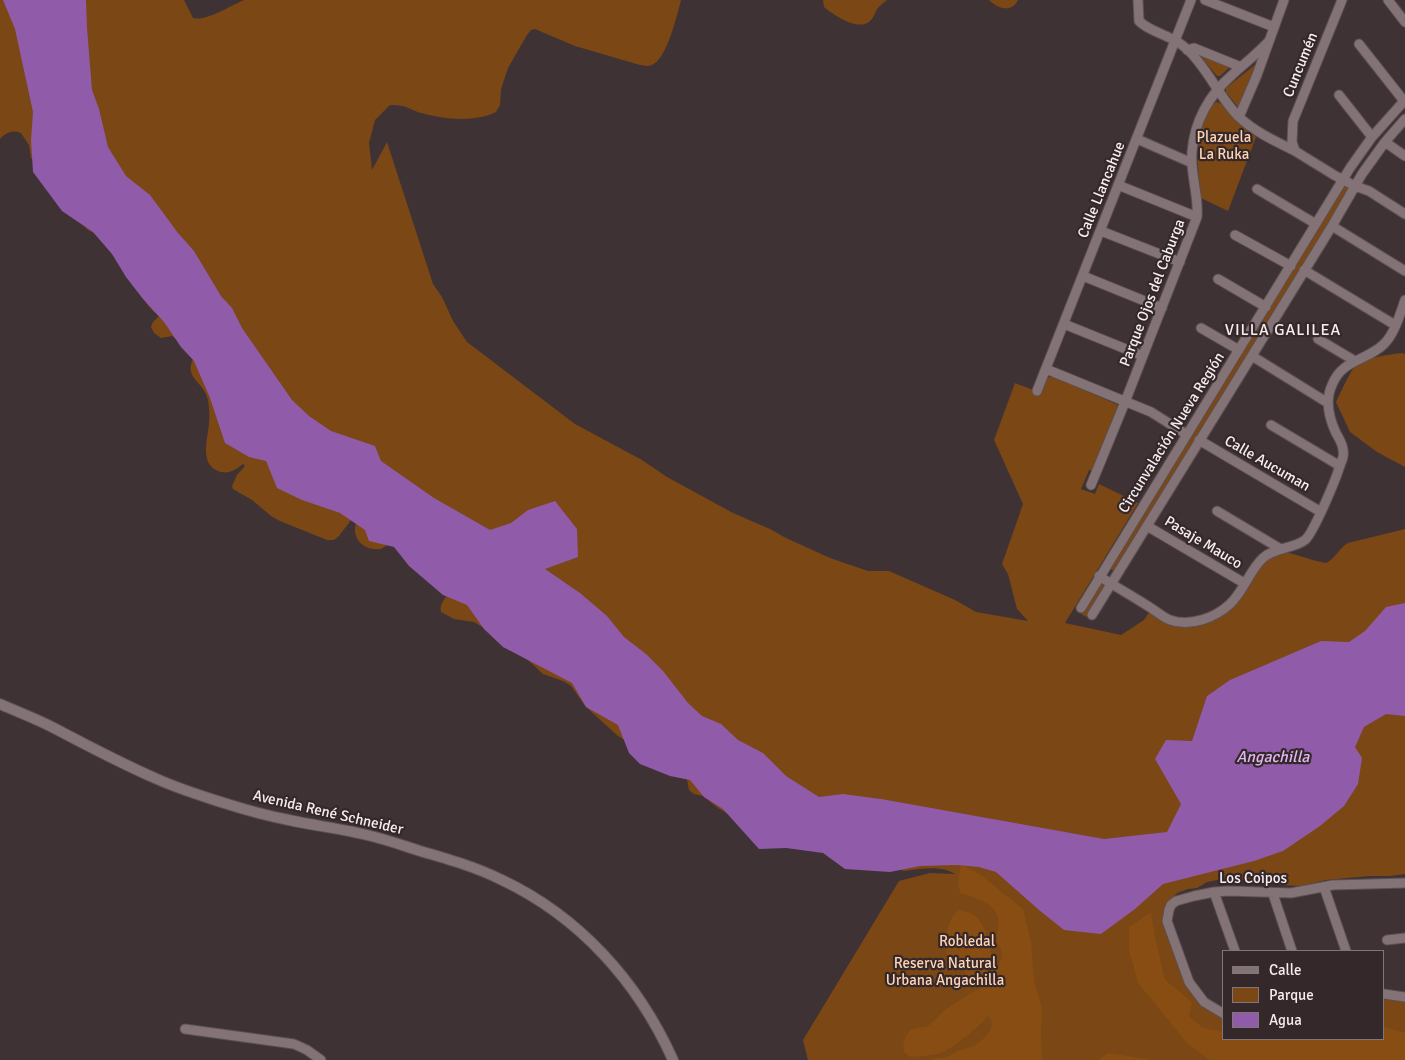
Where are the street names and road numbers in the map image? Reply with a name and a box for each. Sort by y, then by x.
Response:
street label: Cuncumén [1280,30,1322,100]
street label: Calle Llancahue [1074,139,1130,241]
street label: Parque Ojos del Caburga [1117,217,1189,369]
street label: Circunvalación Nueva Región [1115,349,1229,517]
street label: Calle Aucuman [1221,432,1313,496]
street label: Pasaje Mauco [1161,513,1245,573]
street label: Avenida René Schneider [251,787,405,839]
street label: Los Coipos [1219,870,1287,888]

